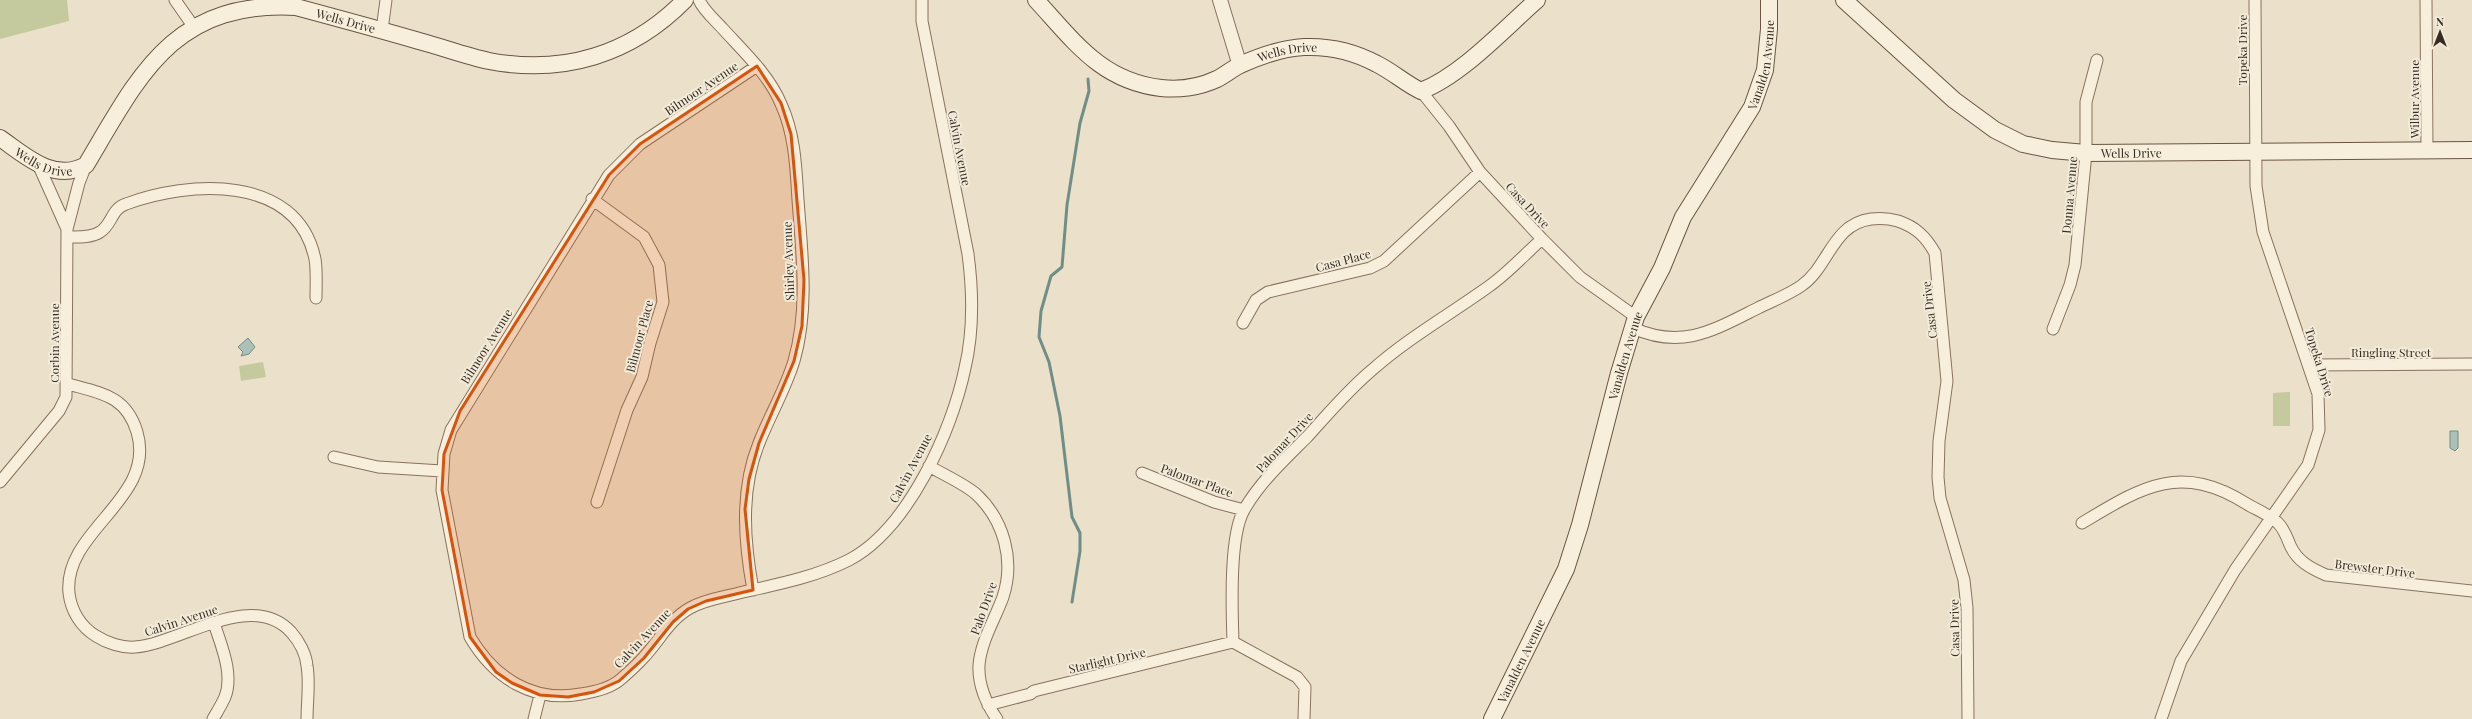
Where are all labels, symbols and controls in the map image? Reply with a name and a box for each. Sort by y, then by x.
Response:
street label: Wells Drive [313,5,377,36]
north arrow [2420,12,2460,52]
street label: Topeka Drive [2234,14,2250,86]
text: N [2436,14,2444,29]
street label: Vanalden Avenue [1743,20,1777,113]
street label: Wells Drive [1254,39,1318,65]
street label: Bilmoor Avenue [661,57,741,119]
street label: Wilbur Avenue [2406,60,2422,139]
street label: Calvin Avenue [945,109,975,187]
street label: Wells Drive [11,143,73,179]
street label: Wells Drive [2100,144,2162,161]
street label: Donna Avenue [2058,156,2080,234]
street label: Casa Drive [1502,178,1554,232]
street label: Shirley Avenue [779,221,797,301]
street label: Casa Place [1314,245,1372,275]
street label: Casa Drive [1918,280,1940,340]
street label: Bilmoor Place [622,298,656,374]
street label: Corbin Avenue [46,303,62,383]
street label: Bilmoor Avenue [457,306,515,386]
street label: Vanalden Avenue [1604,308,1646,402]
street label: Topeka Drive [2302,326,2338,398]
street label: Ringling Street [2351,344,2432,360]
street label: Palomar Drive [1252,408,1316,476]
street label: Calvin Avenue [885,431,935,505]
street label: Palomar Place [1159,460,1235,500]
street label: Brewster Drive [2334,555,2416,581]
street label: Palo Drive [966,579,1000,637]
street label: Casa Drive [1945,599,1963,657]
street label: Calvin Avenue [142,601,220,639]
street label: Calvin Avenue [610,605,674,671]
street label: Vanalden Avenue [1493,616,1548,706]
street label: Starlight Drive [1067,643,1147,677]

